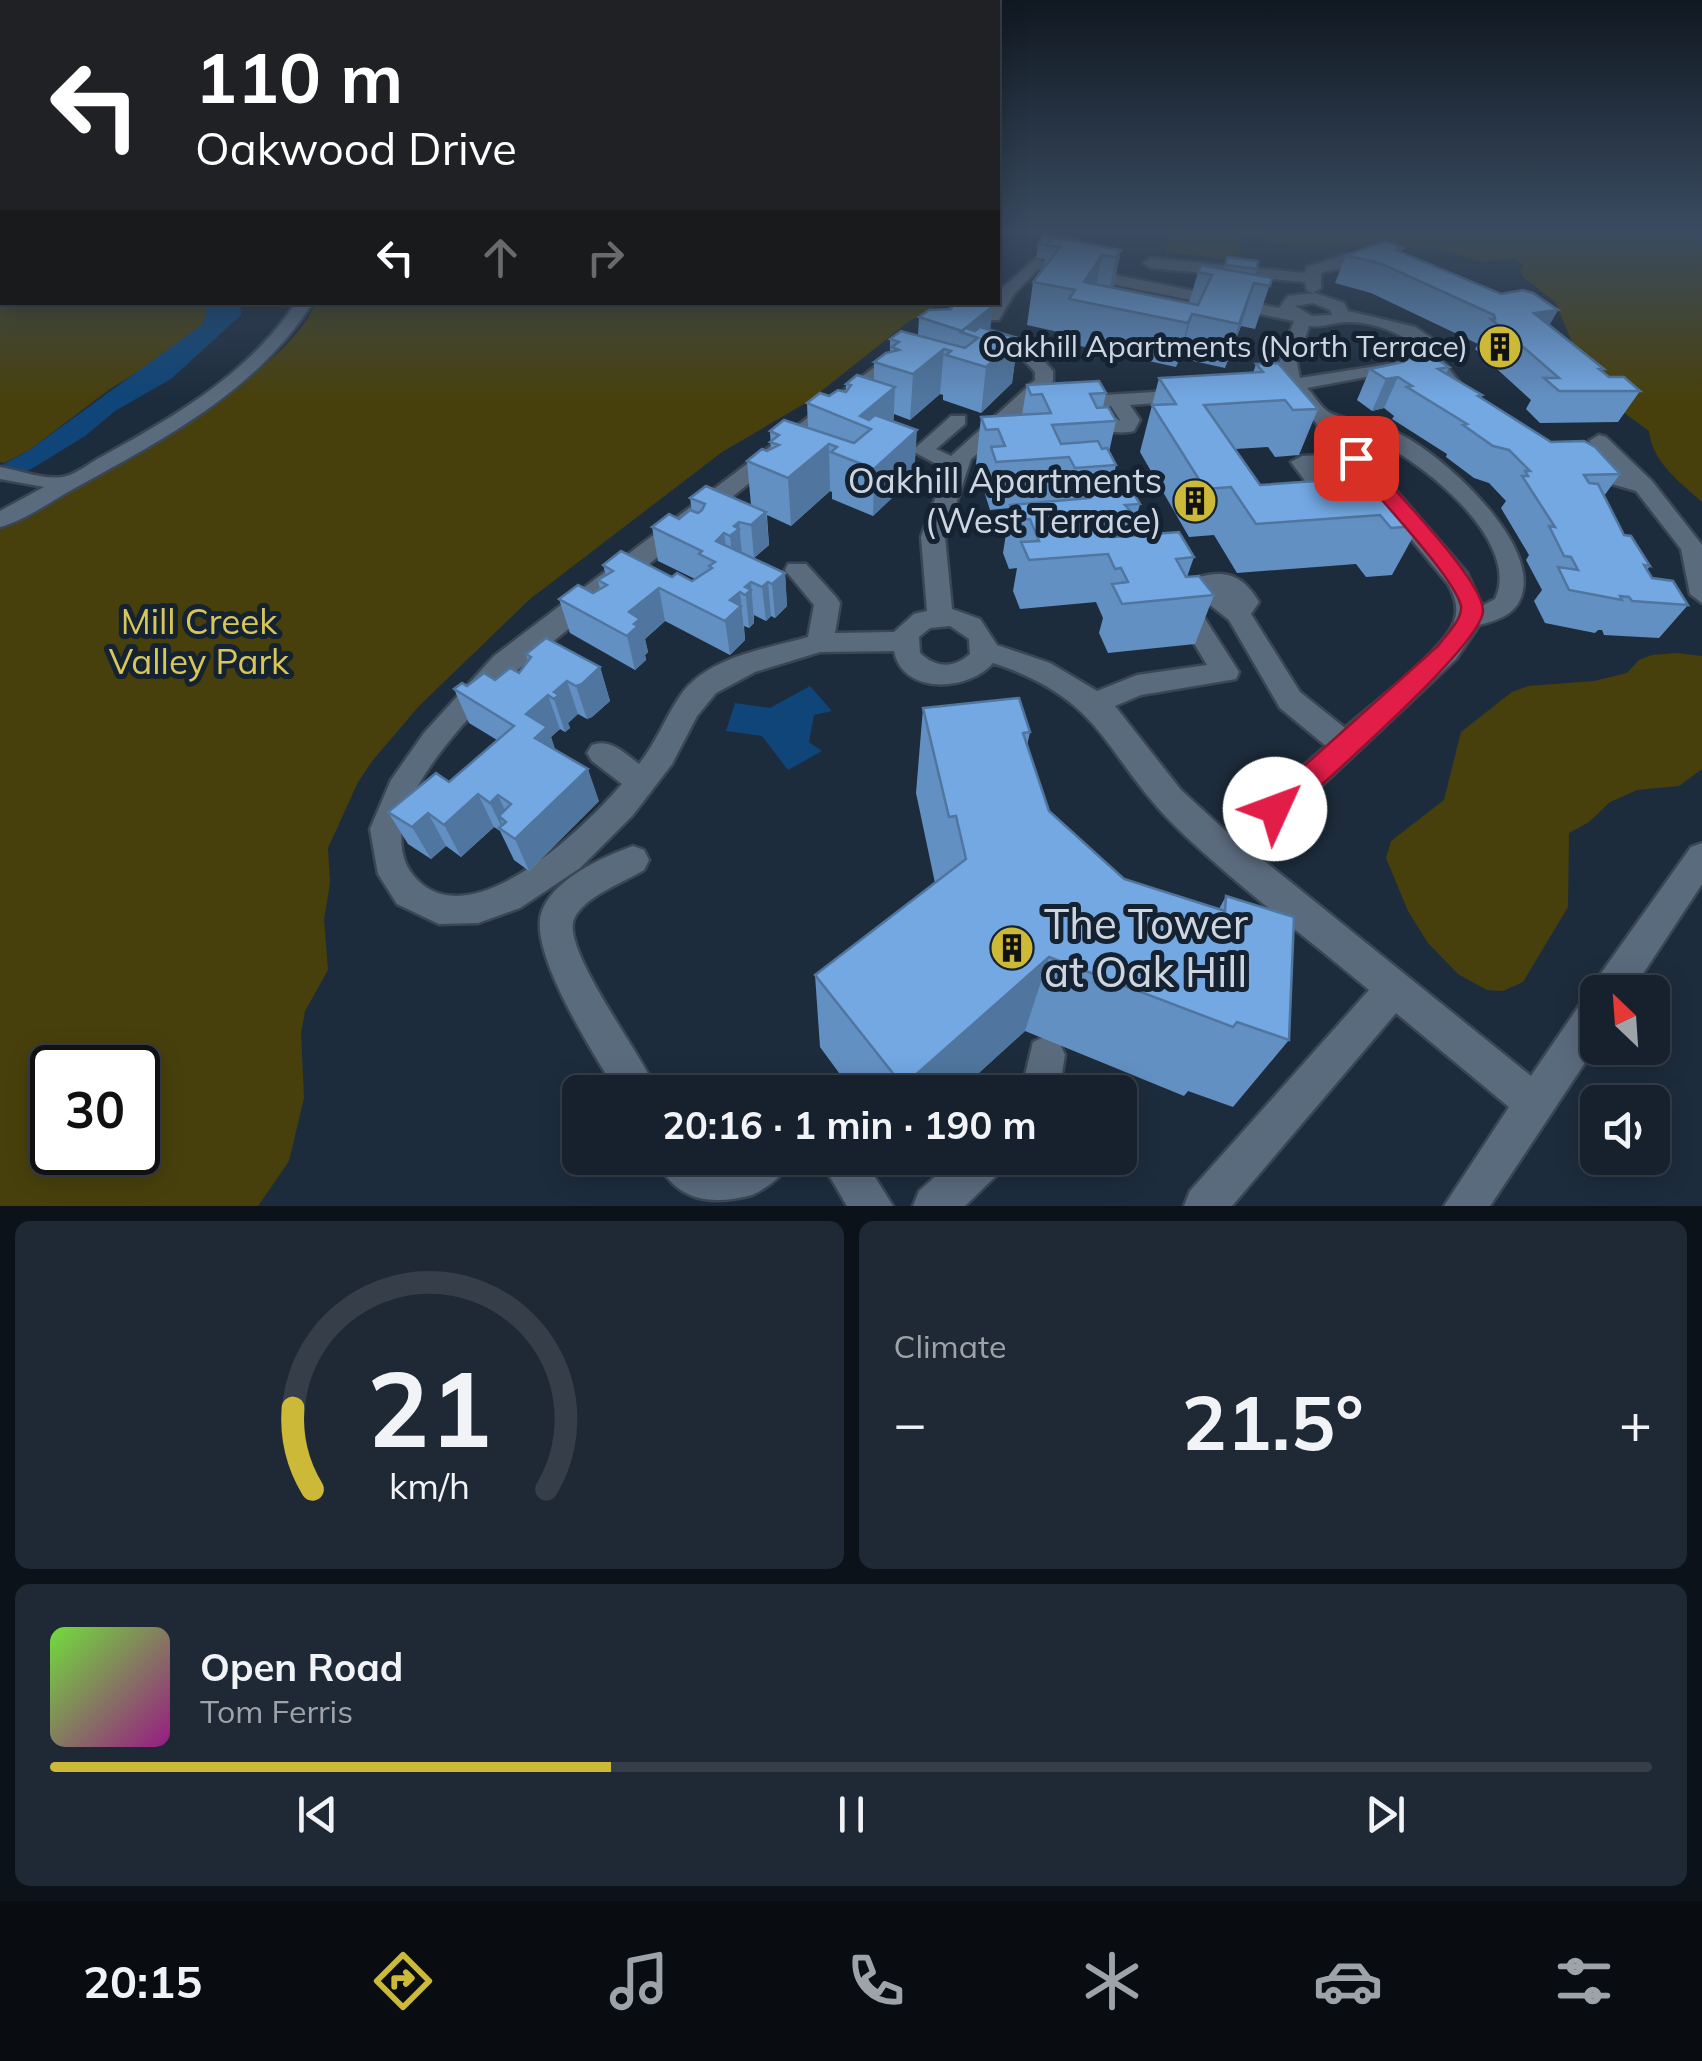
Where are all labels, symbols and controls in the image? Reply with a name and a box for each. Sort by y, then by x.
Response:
text: 110 m [195,33,403,121]
icon: left [30,40,160,170]
text: Oakwood Drive [195,120,517,176]
icon: left [368,230,423,285]
icon: ahead [473,230,528,285]
icon: right [578,230,633,285]
building icon: Oakhill Apartments (North Terrace) [1477,324,1523,370]
place label: Oakhill Apartments (North Terrace) [982,327,1468,365]
pin [1314,416,1399,501]
icon: arrive [1329,431,1384,486]
place label: Oakhill Apartments (West Terrace) [848,458,1162,542]
building icon: Oakhill Apartments (West Terrace) [1172,478,1218,524]
park label: Mill Creek Valley Park [109,599,290,683]
position arrow [1223,757,1327,861]
place label: The Tower at Oak Hill [1044,897,1249,998]
building icon: The Tower at Oak Hill [989,925,1035,971]
north arrow [1580,975,1670,1065]
map controls [1580,975,1670,1175]
speed limit sign: 30 [30,1045,160,1175]
button: sound [1580,1085,1670,1175]
text: 20:16 · 1 min · 190 m [662,1101,1037,1149]
text: Climate [894,1326,1006,1366]
text: 21 [367,1342,492,1473]
text: 21.5° [1182,1375,1364,1469]
text: − [894,1388,927,1457]
text: + [1619,1388,1652,1457]
text: km/h [389,1463,470,1508]
text: Open Road [200,1643,403,1691]
text: Tom Ferris [200,1691,353,1731]
icon: previous [290,1787,345,1842]
icon: pause [824,1787,879,1842]
icon: next [1358,1787,1413,1842]
icon: directions [368,1946,438,2016]
icon: music [604,1946,674,2016]
icon: phone [841,1946,911,2016]
icon: climate [1077,1946,1147,2016]
icon: car [1313,1946,1383,2016]
icon: filters [1549,1946,1619,2016]
text: 20:15 [83,1953,202,2009]

